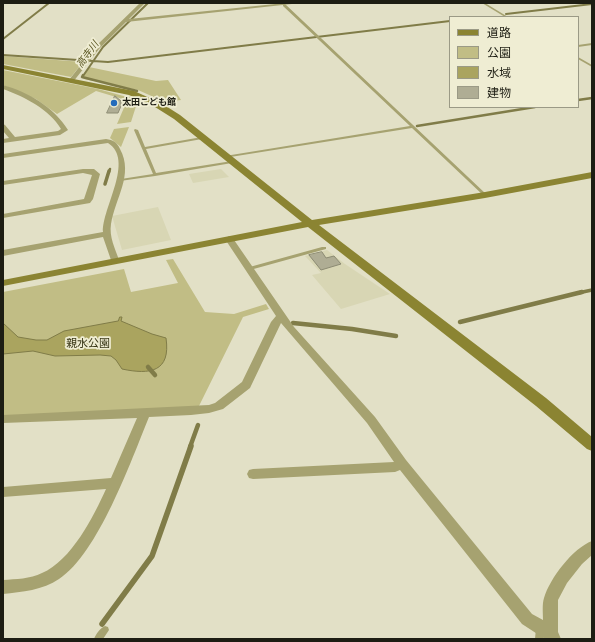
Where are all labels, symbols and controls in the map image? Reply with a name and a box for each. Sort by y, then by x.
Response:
legend [449,16,579,108]
text: 道路 [487,25,511,41]
water label: 高寺川 [74,39,102,71]
text: 公園 [487,45,511,61]
text: 水域 [487,65,511,81]
text: 建物 [487,85,511,101]
marker: 太田こども館 [109,98,119,108]
place label: 太田こども館 [122,98,176,108]
park label: 親水公園 [66,337,110,351]

